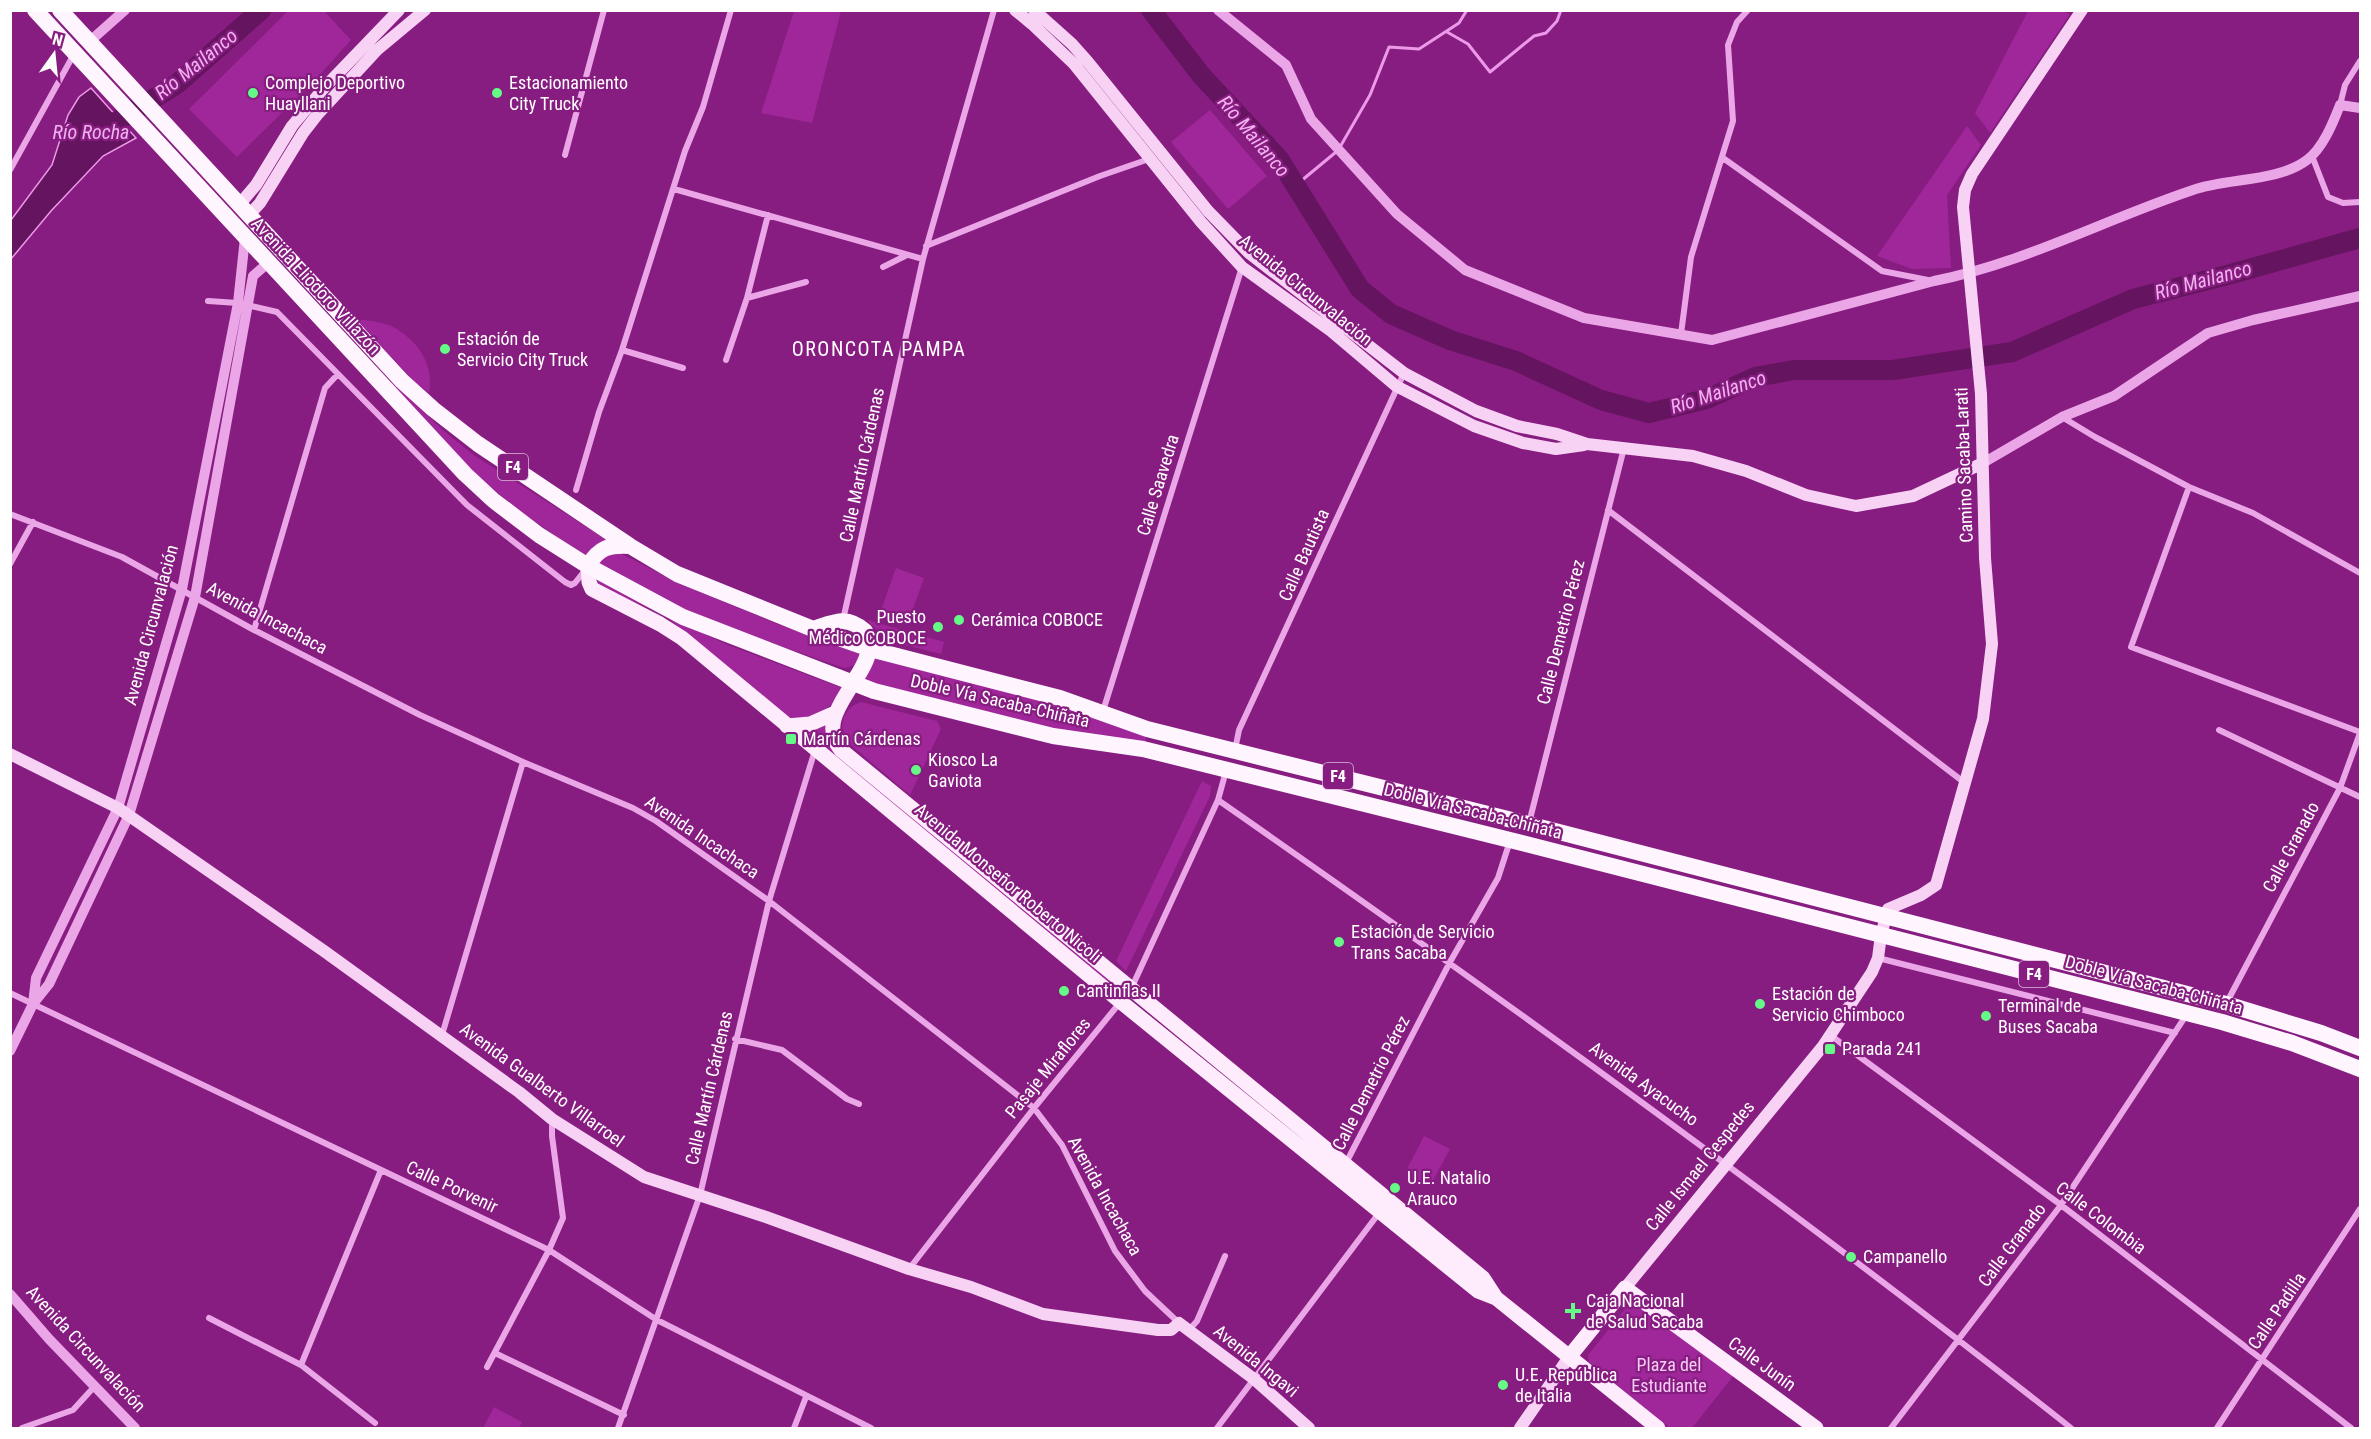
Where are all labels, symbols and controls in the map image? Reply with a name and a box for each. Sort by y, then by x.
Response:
water label: Río Mailanco [150,23,242,105]
north arrow [24,24,84,84]
text: N [51,30,65,50]
place label: Complejo Deportivo Huayllani [265,72,405,114]
place label: Estacionamiento City Truck [509,72,628,114]
marker: Complejo Deportivo Huayllani [246,86,260,100]
marker: Estacionamiento City Truck [490,86,504,100]
water label: Río Mailanco [1213,90,1295,182]
water label: Río Rocha [53,120,129,144]
street label: Avenida Eliodoro Villazón [247,213,385,359]
street label: Avenida Circunvalación [1236,230,1377,350]
water label: Río Mailanco [2152,256,2254,304]
place label: Estación de Servicio City Truck [457,328,588,370]
district label: ORONCOTA PAMPA [792,337,966,361]
marker: Estación de Servicio City Truck [438,342,452,356]
water label: Río Mailanco [1667,365,1769,419]
street label: Calle Martín Cárdenas [835,386,888,544]
street label: Camino Sacaba-Larati [1950,387,1977,543]
street label: Calle Saavedra [1132,432,1183,538]
road number: F4 [498,454,528,480]
street label: Calle Bautista [1274,506,1333,604]
street label: Avenida Circunvalación [119,542,182,707]
street label: Calle Demetrio Pérez [1532,557,1589,706]
street label: Avenida Incachaca [203,577,331,658]
place label: Puesto Médico COBOCE [809,606,926,648]
place label: Cerámica COBOCE [971,609,1103,630]
marker: Cerámica COBOCE [952,613,966,627]
marker: Puesto Médico COBOCE [931,620,945,634]
street label: Doble Vía Sacaba-Chiñata [909,670,1092,731]
place label: Martín Cárdenas [803,728,921,749]
marker: Martín Cárdenas [784,732,798,746]
place label: Kiosco La Gaviota [928,749,998,791]
marker: Kiosco La Gaviota [909,763,923,777]
road number: F4 [1323,763,1353,789]
street label: Doble Vía Sacaba-Chiñata [1382,778,1565,843]
street label: Avenida Incachaca [641,791,763,883]
street label: Avenida Monseñor Roberto Nicoli [911,798,1106,967]
street label: Calle Granado [2258,798,2323,896]
place label: Estación de Servicio Trans Sacaba [1351,921,1495,963]
marker: Estación de Servicio Trans Sacaba [1332,935,1346,949]
street label: Doble Vía Sacaba-Chiñata [2063,951,2245,1018]
road number: F4 [2019,961,2049,987]
place label: Cantinflas II [1076,980,1161,1001]
place label: Estación de Servicio Chimboco [1772,983,1905,1025]
marker: Cantinflas II [1057,984,1071,998]
place label: Terminal de Buses Sacaba [1998,995,2098,1037]
marker: Estación de Servicio Chimboco [1753,997,1767,1011]
street label: Calle Martín Cárdenas [681,1009,736,1167]
marker: Terminal de Buses Sacaba [1979,1009,1993,1023]
street label: Calle Demetrio Pérez [1328,1012,1414,1154]
street label: Pasaje Miraflores [1001,1013,1095,1122]
street label: Avenida Gualberto Villarroel [456,1018,628,1151]
street label: Avenida Ayacucho [1586,1037,1703,1130]
place label: Parada 241 [1842,1038,1923,1059]
marker: Parada 241 [1823,1042,1837,1056]
street label: Calle Ismael Cespedes [1641,1097,1758,1235]
street label: Avenida Incachaca [1064,1132,1147,1259]
street label: Calle Porvenir [403,1156,502,1217]
place label: U.E. Natalio Arauco [1407,1167,1491,1209]
street label: Calle Colombia [2052,1177,2150,1258]
marker: U.E. Natalio Arauco [1388,1181,1402,1195]
street label: Calle Granado [1973,1199,2050,1291]
place label: Campanello [1863,1246,1947,1267]
marker: Campanello [1844,1250,1858,1264]
street label: Calle Padilla [2243,1268,2310,1353]
street label: Avenida Circunvalación [22,1281,150,1416]
place label: Caja Nacional de Salud Sacaba [1586,1290,1704,1332]
marker: Caja Nacional de Salud Sacaba [1564,1302,1582,1320]
street label: Avenida Ingavi [1210,1320,1303,1401]
street label: Calle Junín [1724,1332,1800,1395]
park label: Plaza del Estudiante [1631,1354,1707,1396]
place label: U.E. República de Italia [1515,1364,1617,1406]
marker: U.E. República de Italia [1496,1378,1510,1392]

